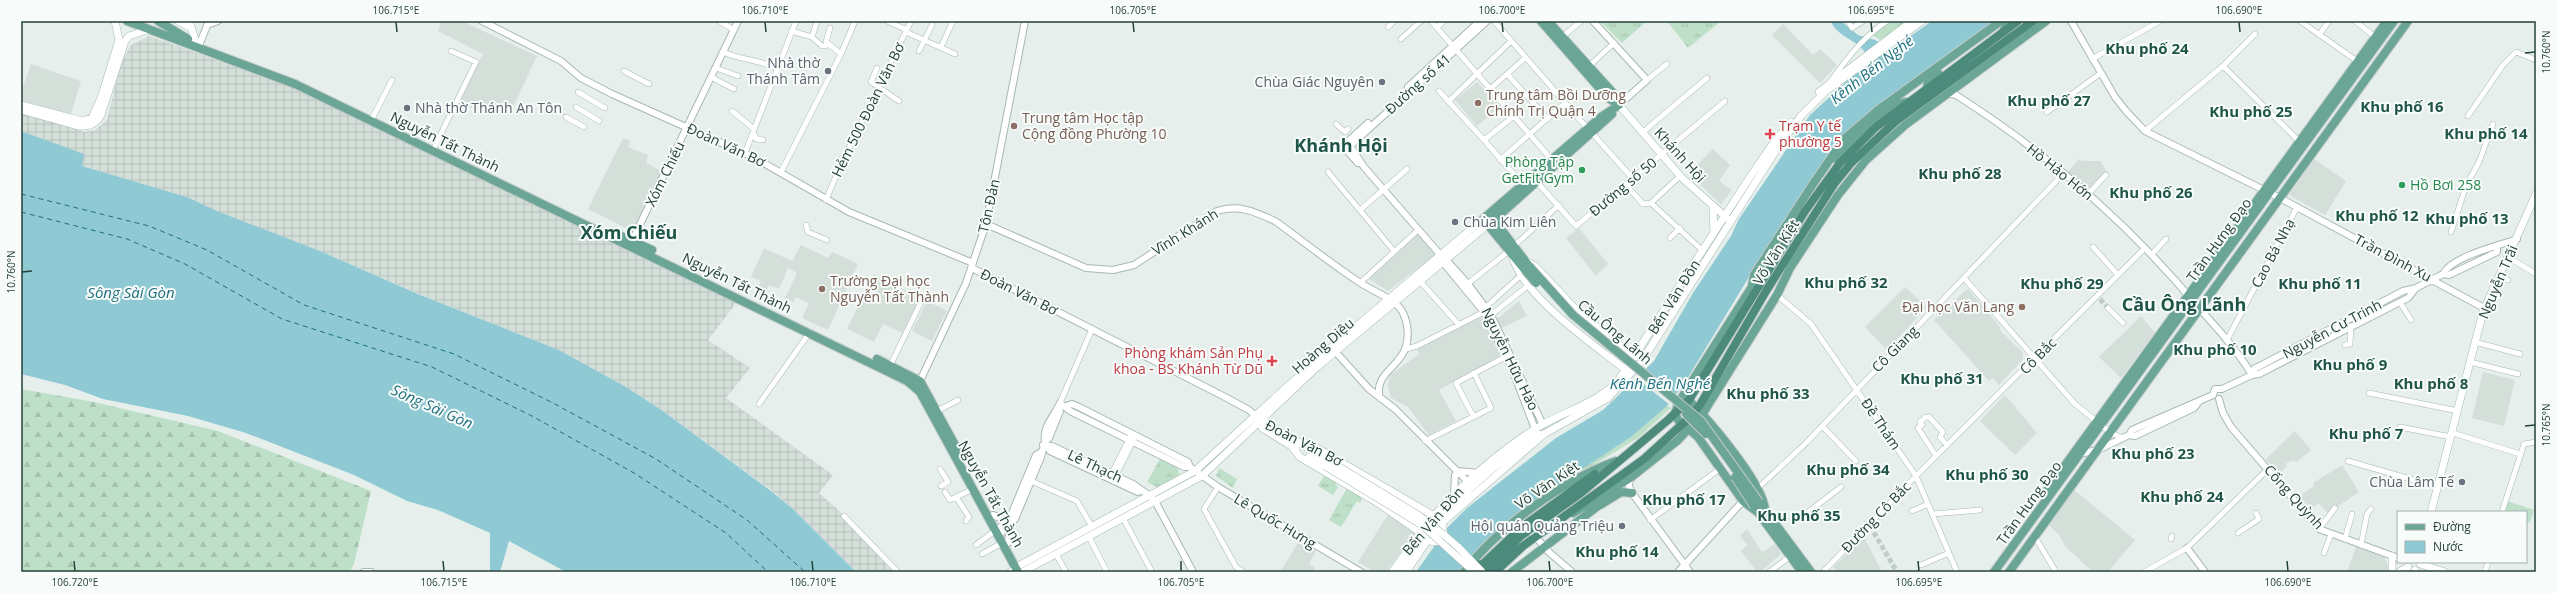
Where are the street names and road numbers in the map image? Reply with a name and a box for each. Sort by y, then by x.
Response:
street label: Hẻm 500 Đoàn Văn Bơ [827,39,908,180]
street label: Đường số 41 [1381,49,1455,118]
street label: Nguyễn Tất Thành [387,107,503,176]
street label: Đoàn Văn Bơ [684,118,769,171]
street label: Khánh Hội [1651,123,1710,186]
street label: Xóm Chiếu [641,138,689,210]
street label: Hồ Hảo Hớn [2023,139,2097,204]
street label: Đường số 50 [1585,153,1660,220]
street label: Tôn Đản [973,177,1004,235]
street label: Trần Hưng Đạo [2182,194,2255,285]
street label: Vĩnh Khánh [1148,204,1221,259]
street label: Võ Văn Kiệt [1748,215,1803,288]
street label: Cao Bá Nhạ [2246,215,2299,291]
street label: Trần Ðình Xu [2351,229,2435,286]
street label: Nguyễn Trãi [2473,242,2522,322]
street label: Nguyễn Tất Thành [679,248,795,317]
street label: Bến Vân Đồn [1643,256,1704,338]
street label: Đoàn Văn Bơ [977,264,1062,319]
street label: Nguyễn Cư Trinh [2279,294,2385,363]
street label: Cầu Ông Lãnh [1574,295,1657,368]
street label: Nguyễn Hữu Hào [1477,304,1544,413]
street label: Hoàng Diệu [1288,313,1358,378]
street label: Cô Giang [1867,321,1922,376]
street label: Cô Bắc [2015,333,2060,378]
street label: Ðề Thám [1857,394,1906,453]
street label: Đoàn Văn Bơ [1262,415,1347,470]
street label: Nguyễn Tất Thành [954,437,1029,550]
street label: Lê Thạch [1065,445,1126,486]
street label: Võ Văn Kiệt [1511,456,1583,513]
street label: Trần Hưng Đạo [1992,457,2065,548]
street label: Cống Quỳnh [2260,460,2328,533]
street label: Đường Cô Bắc [1837,477,1915,556]
street label: Bến Vân Đồn [1398,482,1468,559]
street label: Lê Quốc Hưng [1231,489,1320,553]

